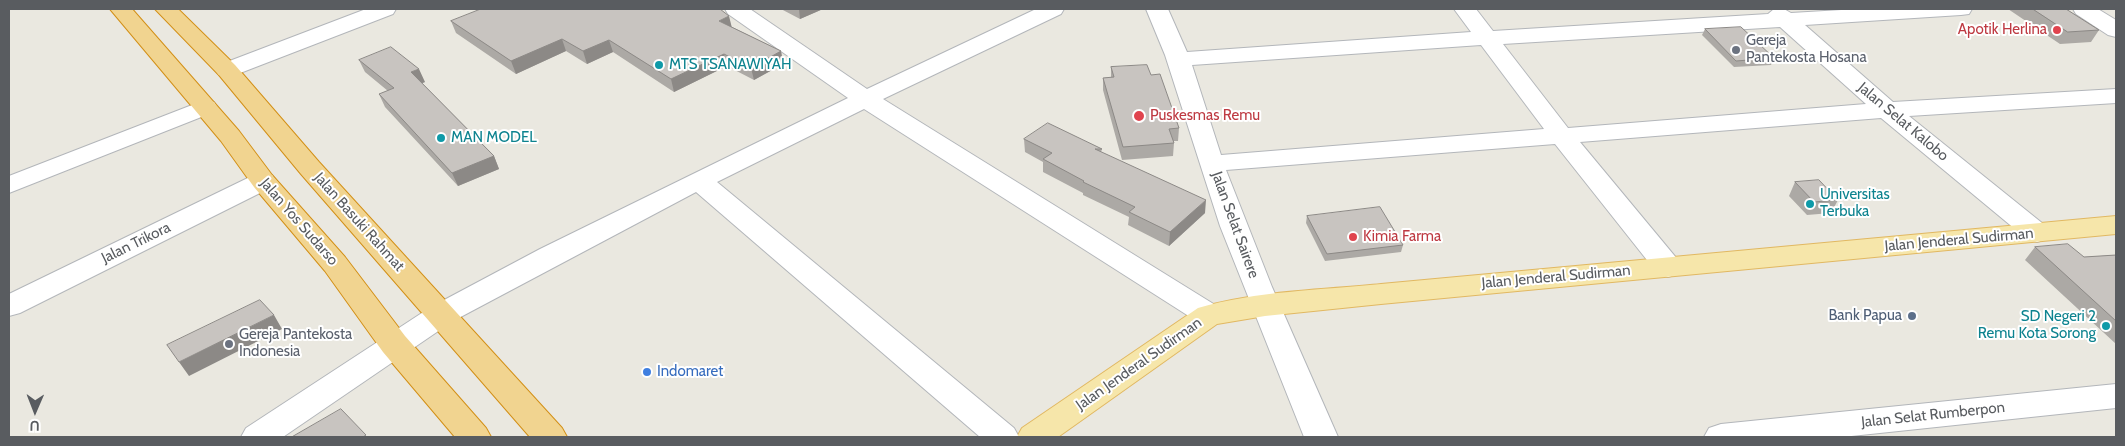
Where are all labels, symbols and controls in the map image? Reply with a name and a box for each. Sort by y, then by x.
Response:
place label: Apotik Herlina [1958,21,2047,39]
marker: Apotik Herlina [2051,24,2063,36]
place label: Gereja Pantekosta Hosana [1746,32,1867,67]
marker: Gereja Pantekosta Hosana [1730,44,1742,56]
place label: MTS TSANAWIYAH [669,56,792,74]
marker: MTS TSANAWIYAH [653,59,665,71]
street label: Jalan Selat Kalobo [1854,79,1952,165]
place label: Puskesmas Remu [1150,107,1260,125]
marker: Puskesmas Remu [1132,109,1146,123]
place label: MAN MODEL [451,129,537,147]
marker: MAN MODEL [435,132,447,144]
street label: Jalan Basuki Rahmat [310,169,408,275]
street label: Jalan Selat Sairere [1207,169,1263,281]
street label: Jalan Yos Sudarso [256,175,342,269]
place label: Universitas Terbuka [1820,186,1890,221]
marker: Universitas Terbuka [1804,198,1816,210]
street label: Jalan Trikora [99,219,173,267]
street label: Jalan Jenderal Sudirman [1884,225,2034,255]
place label: Kimia Farma [1363,228,1441,246]
marker: Kimia Farma [1347,231,1359,243]
street label: Jalan Jenderal Sudirman [1481,262,1631,292]
place label: Bank Papua [1828,307,1902,325]
place label: SD Negeri 2 Remu Kota Sorong [1978,308,2096,343]
marker: Bank Papua [1906,310,1918,322]
street label: Jalan Jenderal Sudirman [1073,314,1205,414]
marker: SD Negeri 2 Remu Kota Sorong [2100,320,2112,332]
place label: Gereja Pantekosta Indonesia [239,326,352,361]
marker: Gereja Pantekosta Indonesia [223,338,235,350]
place label: Indomaret [657,363,723,381]
marker: Indomaret [641,366,653,378]
north arrow [10,386,60,436]
street label: Jalan Selat Rumberpon [1860,398,2006,432]
text: U [30,417,40,435]

